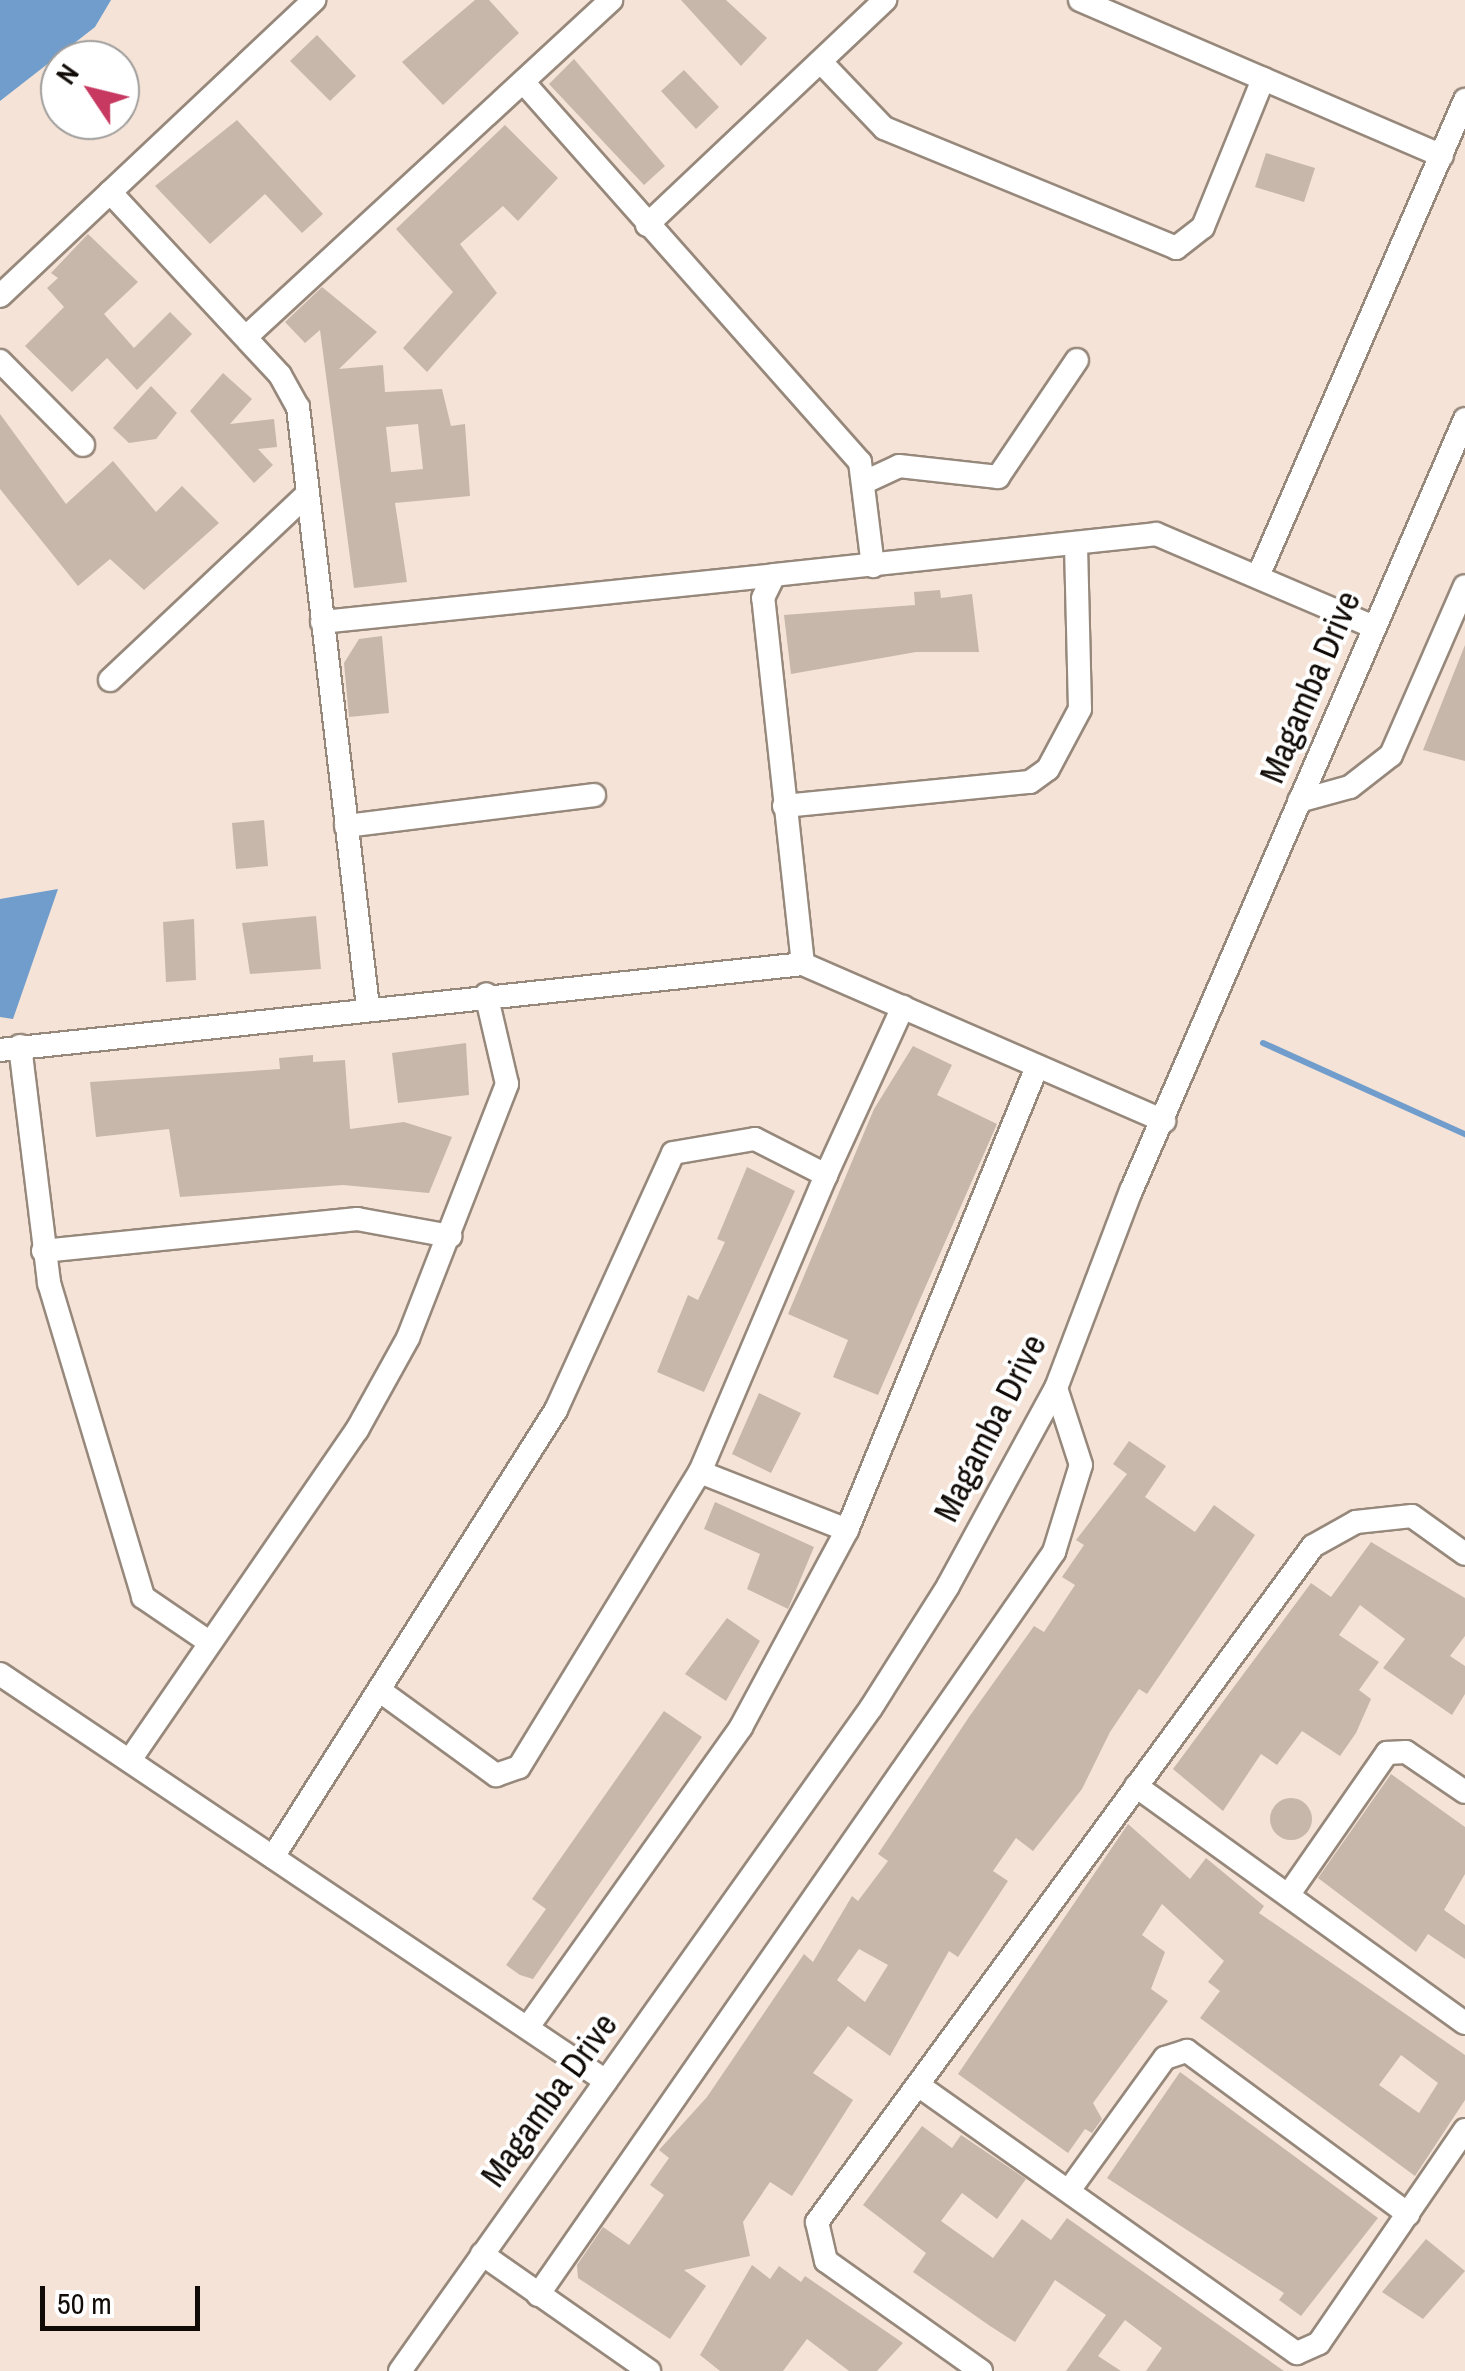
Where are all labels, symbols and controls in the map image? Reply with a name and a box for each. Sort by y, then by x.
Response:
north arrow [40,40,140,140]
text: N [47,56,87,92]
street label: Magamba Drive [1251,585,1369,789]
street label: Magamba Drive [925,1328,1055,1528]
street label: Magamba Drive [472,2005,626,2195]
scale bar [45,2266,205,2328]
text: 50 m [57,2283,112,2323]

